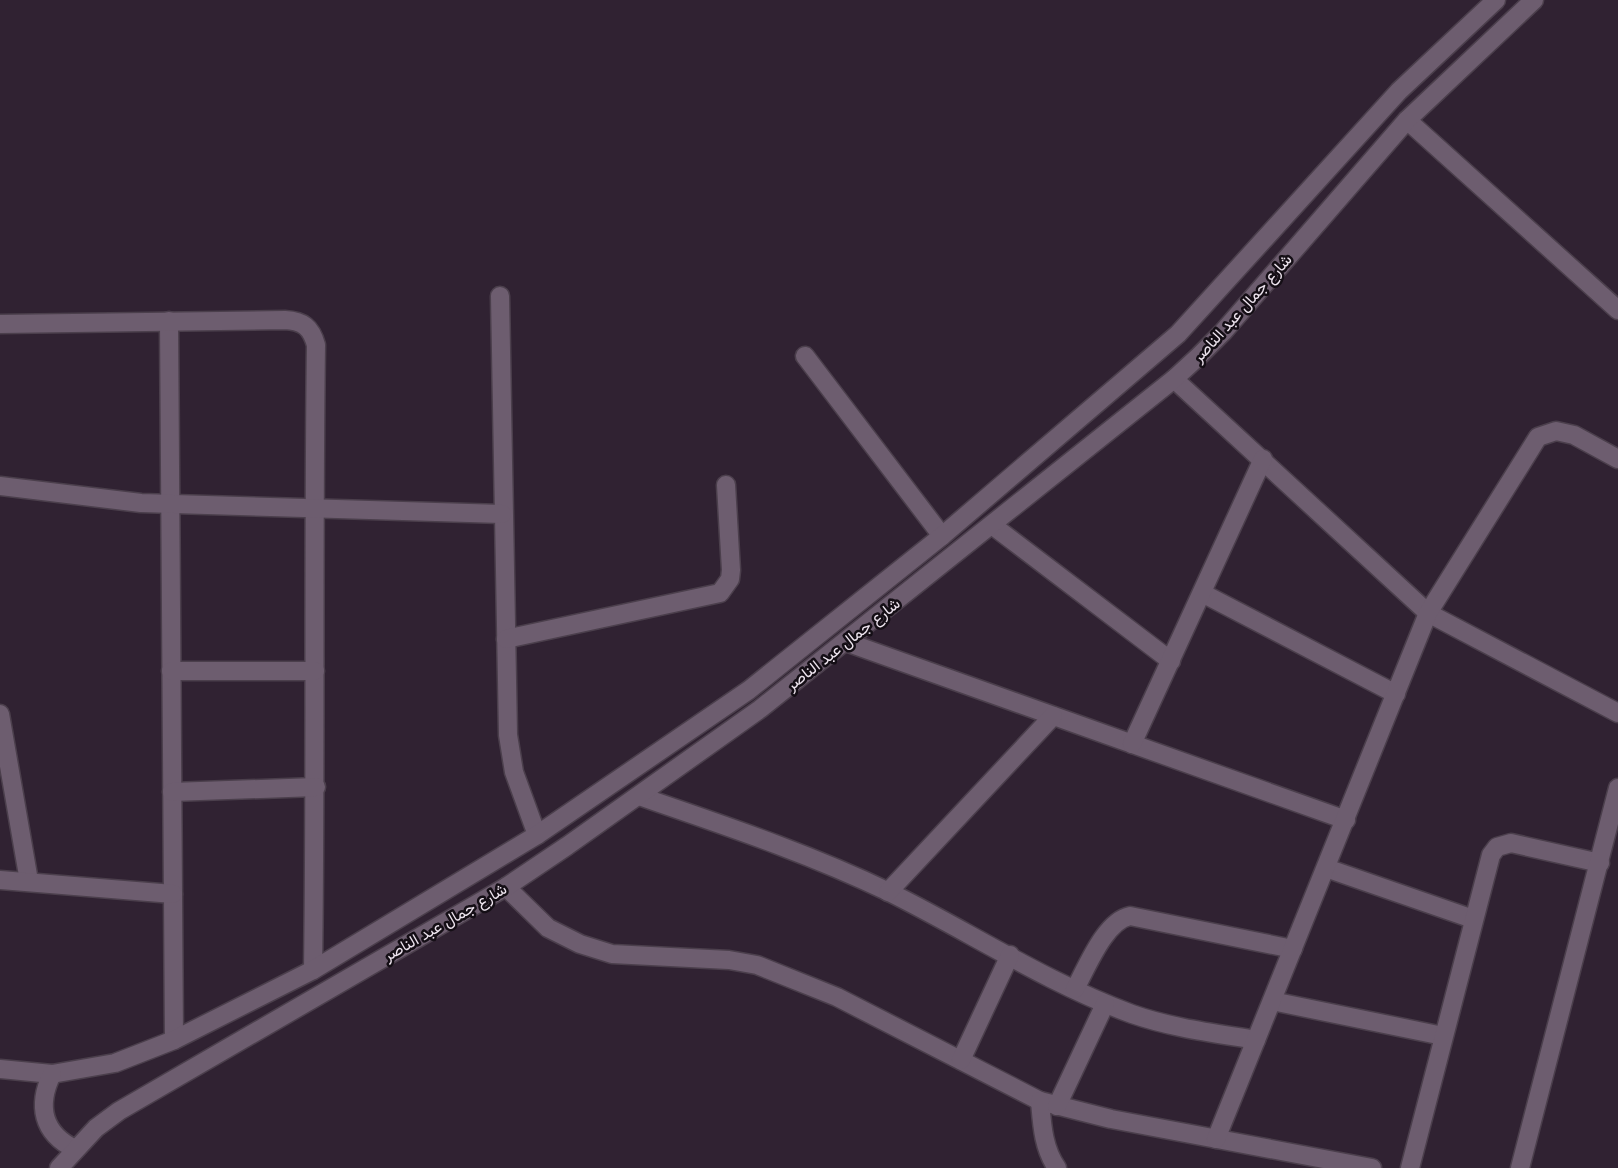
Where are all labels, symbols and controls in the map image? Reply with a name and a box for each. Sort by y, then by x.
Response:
street label: شارع جمال عبد الناصر [1188,250,1297,368]
street label: شارع جمال عبد الناصر [782,594,905,696]
street label: شارع جمال عبد الناصر [379,879,511,967]

